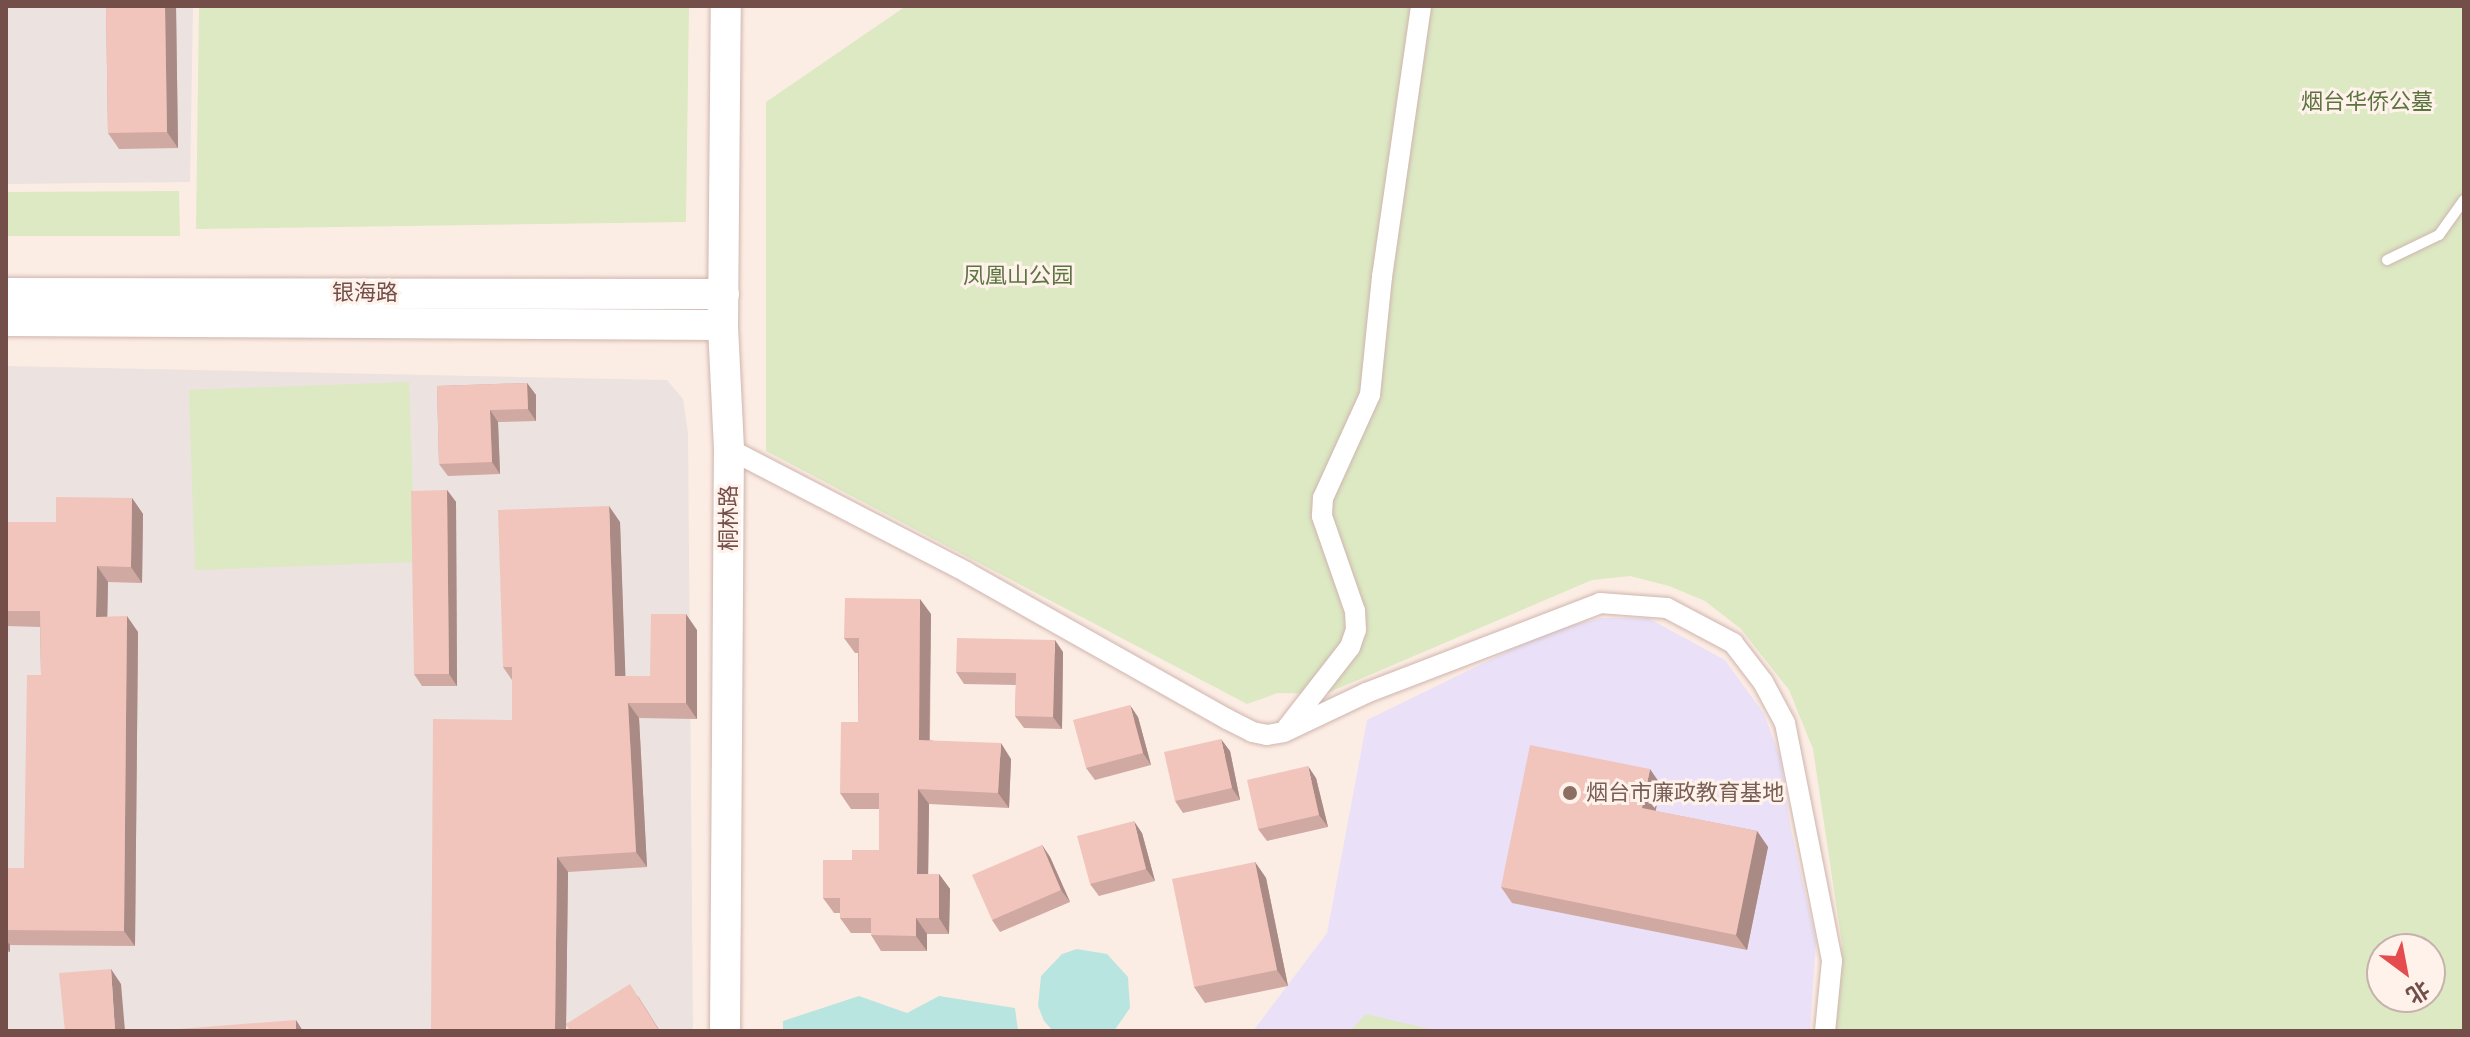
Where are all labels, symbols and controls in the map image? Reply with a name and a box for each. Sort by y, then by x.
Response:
park label: 烟台华侨公墓 [2301,89,2433,115]
park label: 凤凰山公园 [963,263,1073,289]
street label: 银海路 [332,280,398,306]
street label: 桐林路 [716,485,742,551]
place label: 烟台市廉政教育基地 [1586,780,1784,806]
marker: 烟台市廉政教育基地 [1561,784,1579,802]
north arrow [2366,933,2446,1013]
text: 北 [2400,973,2435,1011]

